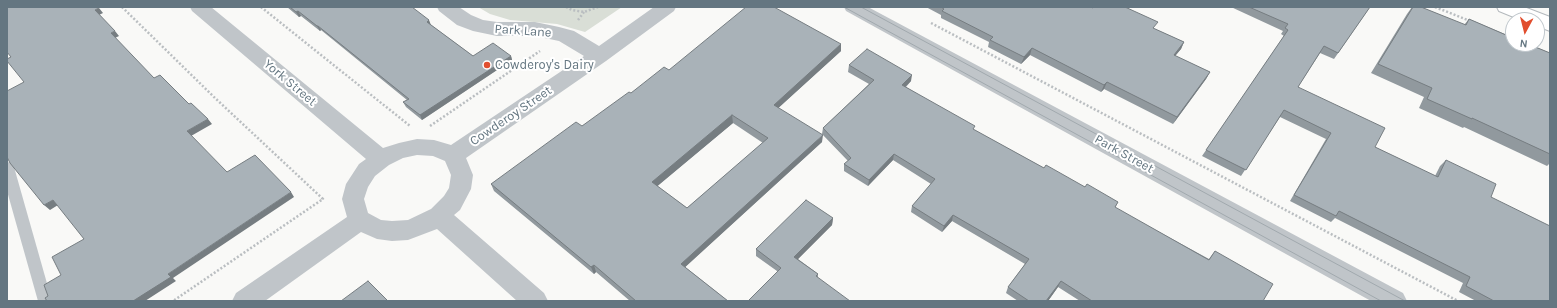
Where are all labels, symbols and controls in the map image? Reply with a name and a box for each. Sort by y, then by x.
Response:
north arrow [1505,12,1545,52]
street label: Park Lane [494,21,552,41]
text: N [1519,36,1528,50]
street label: York Street [260,56,320,110]
place label: Cowderoy's Dairy [495,57,594,73]
marker: Cowderoy's Dairy [482,60,492,70]
street label: Cowderoy Street [467,83,555,149]
street label: Park Street [1092,131,1156,177]

